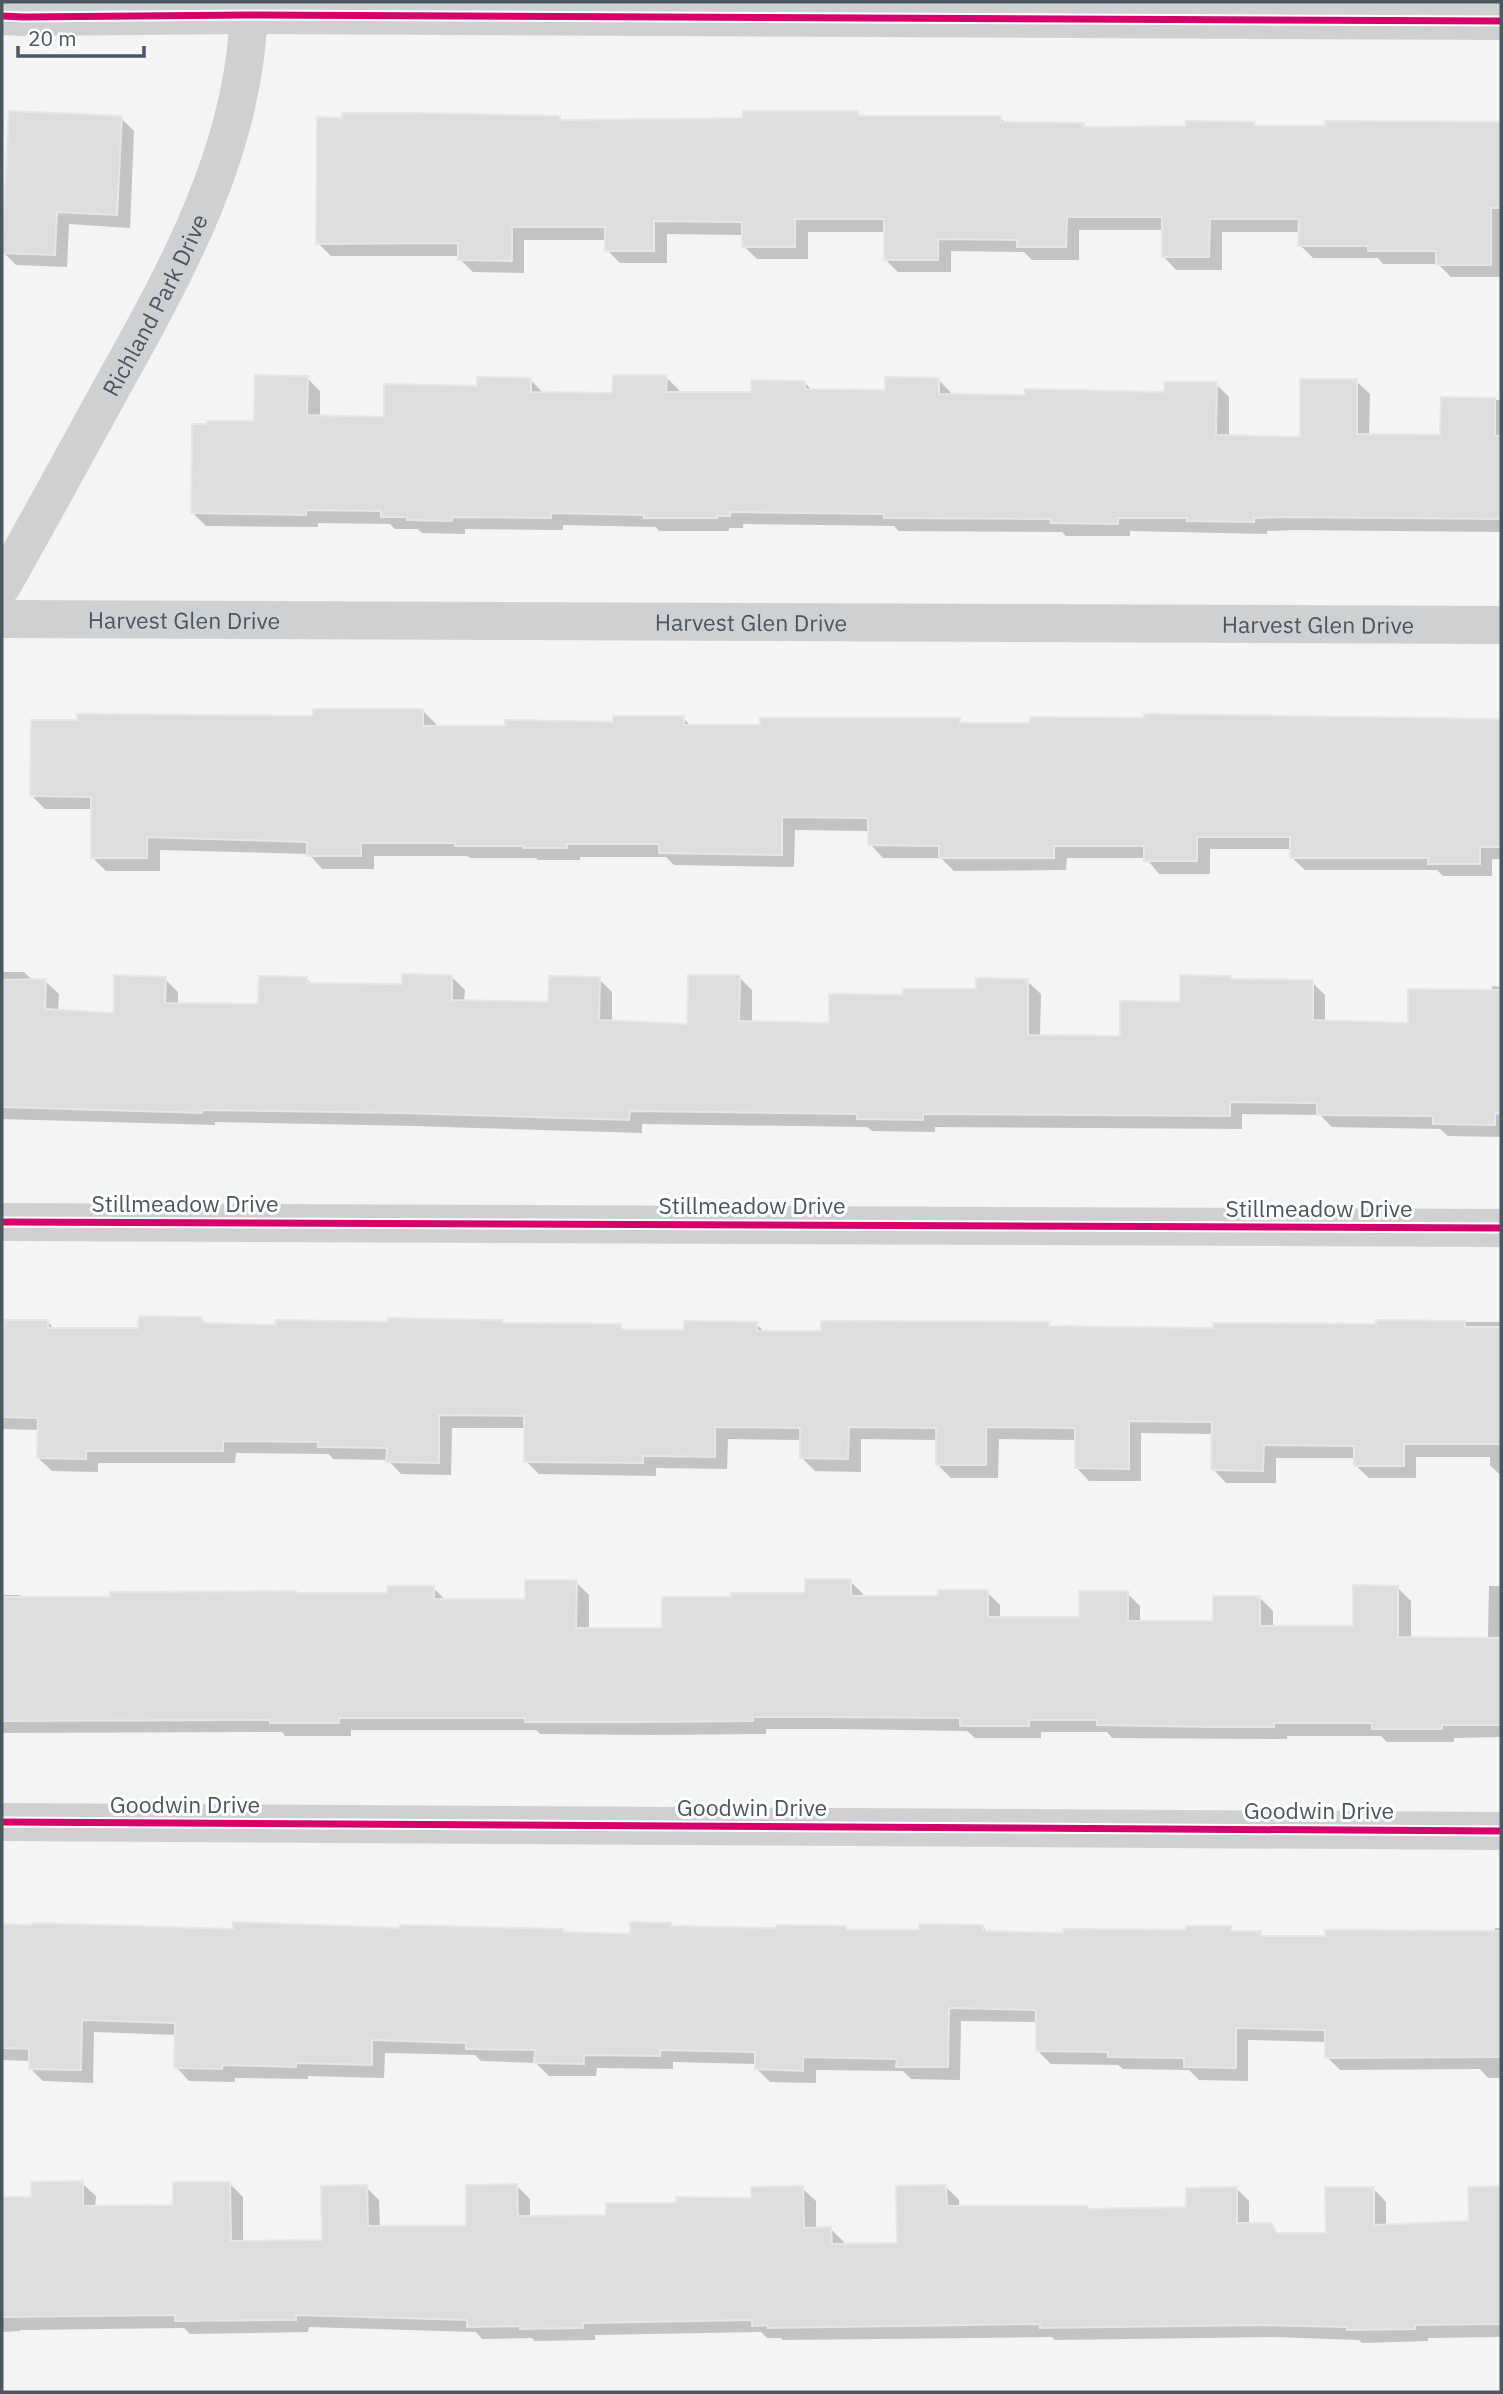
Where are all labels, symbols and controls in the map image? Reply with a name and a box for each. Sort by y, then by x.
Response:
scale bar [18,14,144,58]
text: 20 m [28,24,77,52]
street label: Richland Park Drive [95,209,214,401]
street label: Harvest Glen Drive [88,604,280,635]
street label: Harvest Glen Drive [655,607,847,637]
street label: Harvest Glen Drive [1222,609,1414,640]
street label: Stillmeadow Drive [91,1188,279,1218]
street label: Stillmeadow Drive [658,1190,846,1220]
street label: Stillmeadow Drive [1225,1193,1413,1223]
street label: Goodwin Drive [110,1789,260,1819]
street label: Goodwin Drive [677,1792,827,1822]
street label: Goodwin Drive [1244,1795,1394,1825]

